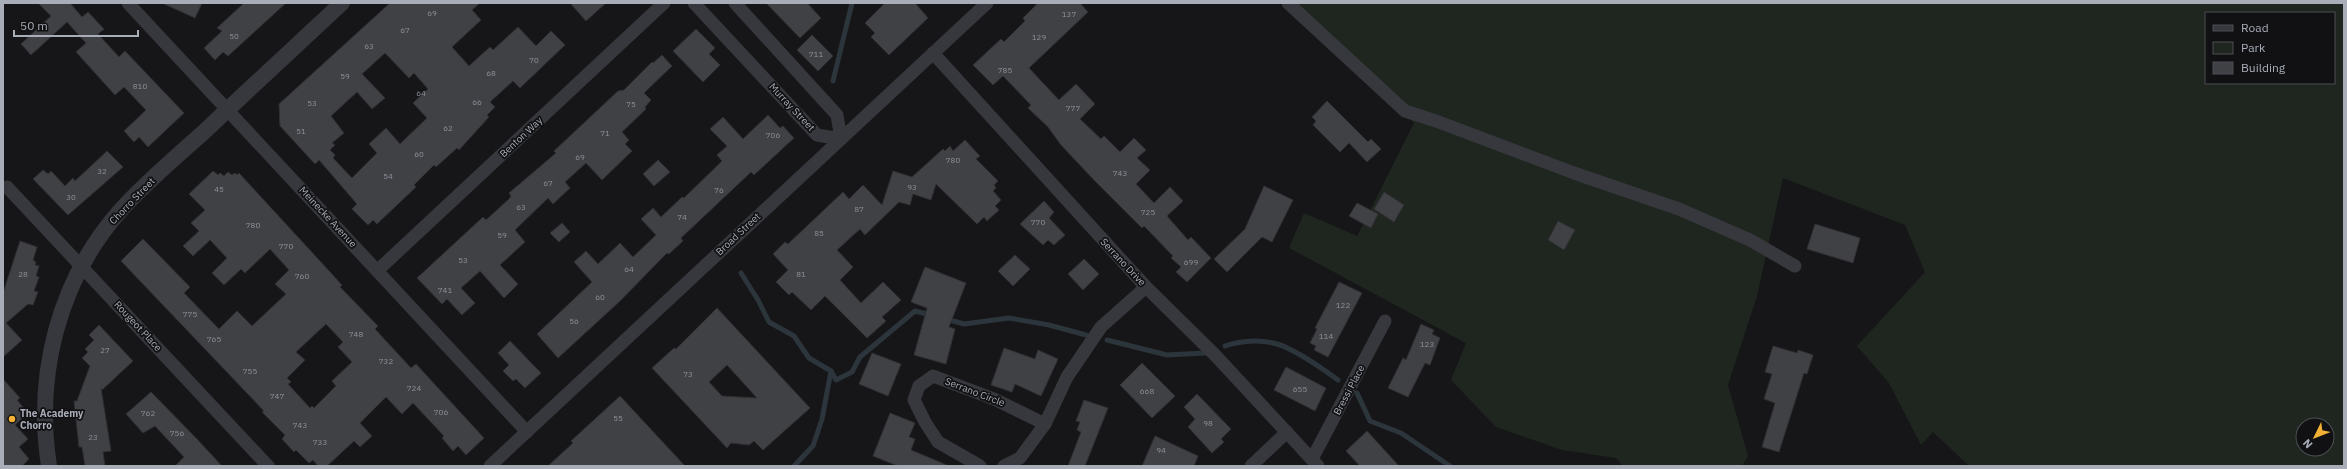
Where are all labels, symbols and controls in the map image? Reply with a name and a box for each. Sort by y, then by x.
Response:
house number: 69 [427,8,437,18]
house number: 137 [1062,9,1076,19]
scale bar [14,12,138,38]
legend [2205,12,2335,84]
text: 50 m [20,18,48,33]
text: Road [2241,20,2269,35]
house number: 67 [400,25,410,35]
house number: 50 [229,31,239,41]
house number: 129 [1032,32,1046,42]
text: Park [2241,40,2266,55]
house number: 63 [364,41,374,51]
house number: 711 [809,49,823,59]
house number: 70 [529,55,539,65]
text: Building [2241,60,2286,75]
house number: 785 [998,65,1012,75]
house number: 68 [486,68,496,78]
house number: 59 [340,71,350,81]
street label: Murray Street [766,80,818,134]
house number: 810 [133,81,147,91]
house number: 64 [416,88,426,98]
house number: 66 [472,97,482,107]
house number: 53 [307,98,317,108]
house number: 75 [626,99,636,109]
house number: 777 [1066,103,1080,113]
street label: Benton Way [497,114,545,160]
house number: 62 [443,123,453,133]
house number: 51 [296,126,306,136]
house number: 71 [600,128,610,138]
house number: 706 [766,130,780,140]
house number: 60 [414,149,424,159]
house number: 69 [575,152,585,162]
house number: 780 [946,155,960,165]
house number: 32 [97,166,107,176]
house number: 743 [1113,168,1127,178]
house number: 54 [383,171,393,181]
street label: Chorro Street [106,174,158,227]
house number: 67 [543,178,553,188]
house number: 93 [907,182,917,192]
house number: 45 [214,184,224,194]
street label: Meinecke Avenue [296,184,360,251]
house number: 76 [714,185,724,195]
house number: 30 [66,192,76,202]
house number: 63 [516,202,526,212]
house number: 87 [854,204,864,214]
house number: 725 [1141,207,1155,217]
street label: Broad Street [713,210,764,258]
house number: 74 [677,212,687,222]
house number: 770 [1031,217,1045,227]
house number: 780 [246,220,260,230]
house number: 85 [814,228,824,238]
house number: 59 [497,230,507,240]
street label: Serrano Drive [1098,235,1149,289]
house number: 770 [279,241,293,251]
house number: 53 [458,255,468,265]
house number: 699 [1184,257,1198,267]
house number: 64 [624,264,634,274]
house number: 28 [18,269,28,279]
house number: 81 [796,269,806,279]
house number: 760 [295,271,309,281]
house number: 741 [438,285,452,295]
house number: 60 [595,292,605,302]
street label: Rougeot Place [111,298,165,354]
house number: 122 [1336,300,1350,310]
house number: 775 [183,309,197,319]
house number: 56 [569,316,579,326]
house number: 748 [349,329,363,339]
house number: 114 [1319,331,1333,341]
house number: 765 [207,334,221,344]
house number: 123 [1420,339,1434,349]
house number: 27 [100,345,110,355]
house number: 732 [379,356,393,366]
street label: Bressi Place [1330,362,1368,417]
house number: 755 [243,366,257,376]
house number: 73 [683,369,693,379]
street label: Serrano Circle [943,375,1007,410]
house number: 724 [407,383,421,393]
house number: 655 [1293,384,1307,394]
house number: 668 [1140,386,1154,396]
house number: 747 [270,391,284,401]
place label: The Academy Chorro [20,407,84,432]
house number: 706 [434,407,448,417]
house number: 762 [141,408,155,418]
house number: 55 [613,413,623,423]
marker: The Academy Chorro [7,414,17,424]
north arrow [2295,417,2335,457]
house number: 98 [1203,418,1213,428]
house number: 743 [293,420,307,430]
house number: 756 [170,428,184,438]
house number: 23 [88,432,98,442]
text: N [2300,436,2316,452]
house number: 733 [313,437,327,447]
house number: 94 [1156,445,1166,455]

